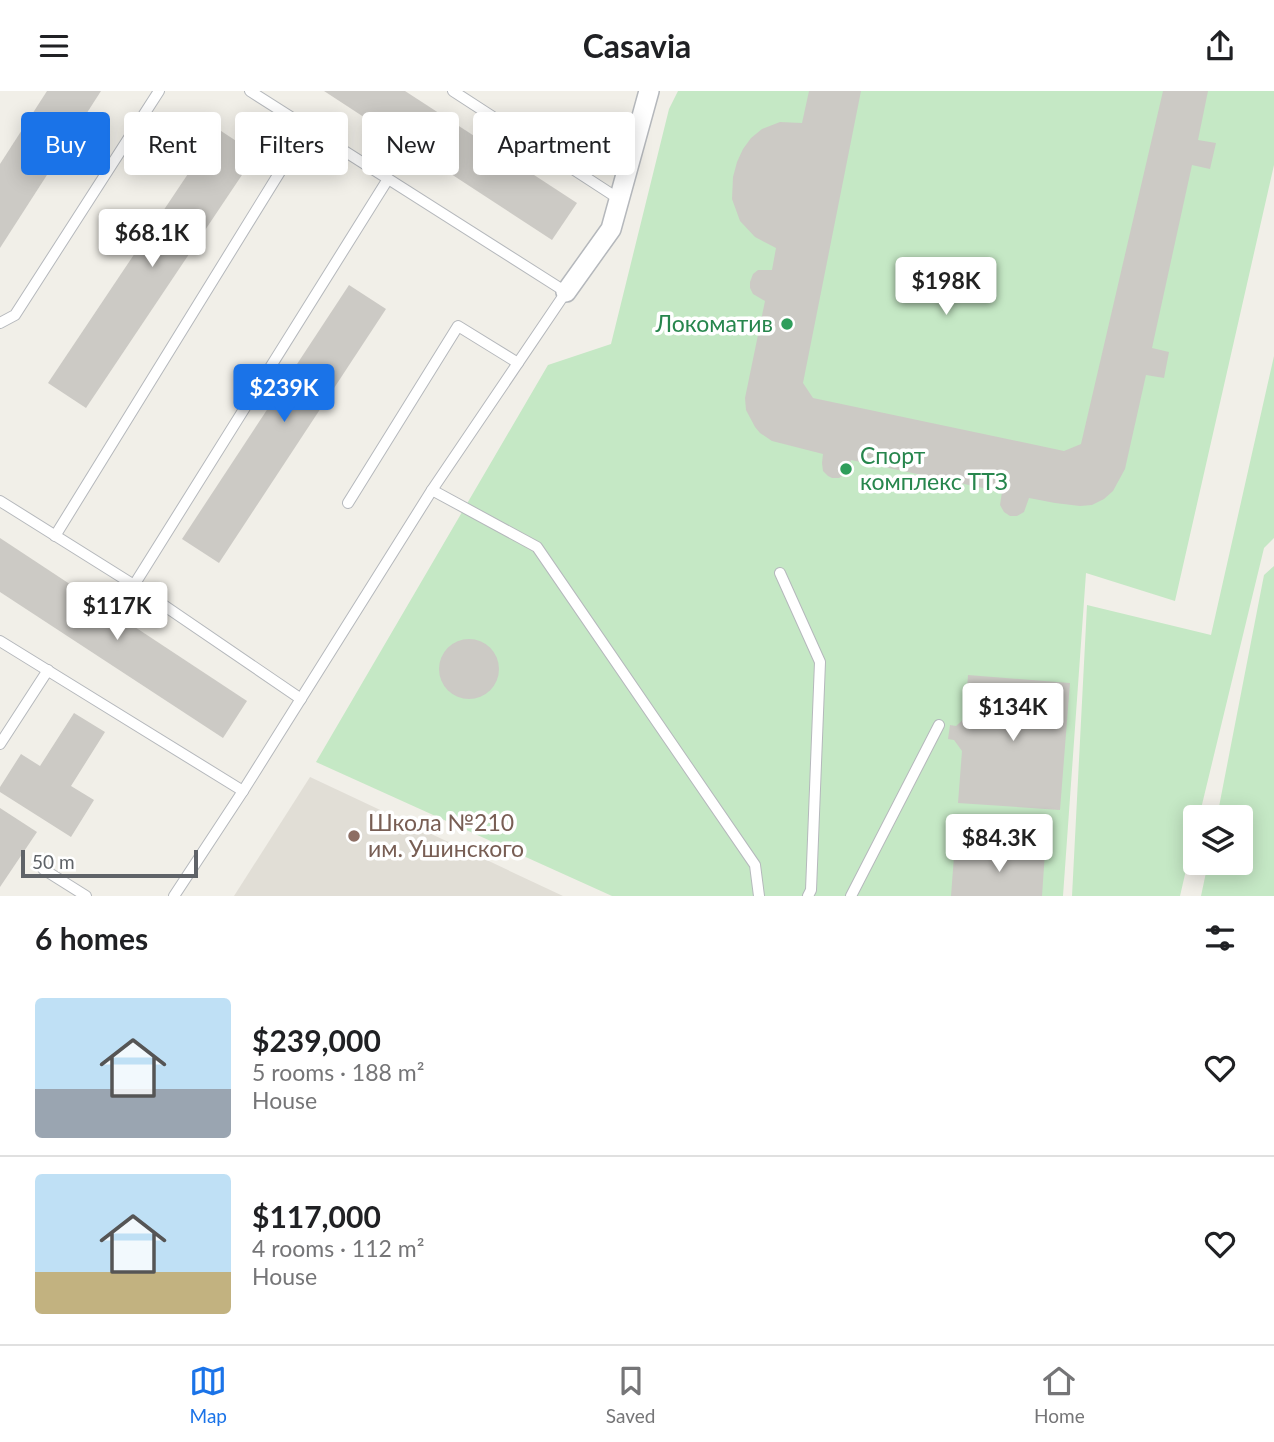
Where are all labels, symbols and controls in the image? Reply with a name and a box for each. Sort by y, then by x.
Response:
text: Casavia [583,26,691,65]
icon: menu [35,27,73,65]
icon: share [1201,27,1239,65]
chip: Buy [21,112,110,175]
chip: Rent [124,112,221,175]
chip: Filters [235,112,348,175]
chip: New [362,112,459,175]
chip: Apartment [473,112,635,175]
pin: $68.1K [95,209,209,269]
text: $68.1K [115,218,189,246]
pin: $198K [897,257,995,317]
text: $198K [911,266,981,294]
place label: Локоматив [654,309,773,337]
marker: Локоматив [779,316,795,332]
pin: $239K [235,365,333,424]
text: $239K [249,373,319,401]
place label: Спорт комплекс ТТЗ [860,441,1008,495]
marker: Спорт комплекс ТТЗ [838,461,854,477]
pin: $117K [68,582,166,642]
text: $117K [82,591,152,619]
pin: $134K [964,683,1062,743]
text: $134K [978,692,1048,720]
map controls [1183,805,1253,875]
button: layers [1183,805,1253,875]
place label: Школа №210 им. Ушинского [368,808,524,862]
pin: $84.3K [942,815,1056,874]
text: $84.3K [962,823,1036,851]
marker: Школа №210 им. Ушинского [346,828,362,844]
scale bar [21,847,198,879]
text: 50 m [32,850,75,873]
icon: filters [1201,919,1239,957]
text: 6 homes [35,920,148,956]
text: $239,000 [252,1022,381,1058]
icon: home [91,1026,175,1110]
icon: heart [1201,1049,1239,1087]
text: 5 rooms · 188 m² [252,1058,424,1086]
text: House [252,1086,317,1114]
text: $117,000 [252,1198,381,1234]
icon: home [91,1202,175,1286]
icon: heart [1201,1225,1239,1263]
text: 4 rooms · 112 m² [252,1234,424,1262]
text: House [252,1262,317,1290]
tab: Map [189,1362,227,1427]
tab: Saved [606,1362,655,1427]
tab: Home [1034,1362,1085,1427]

